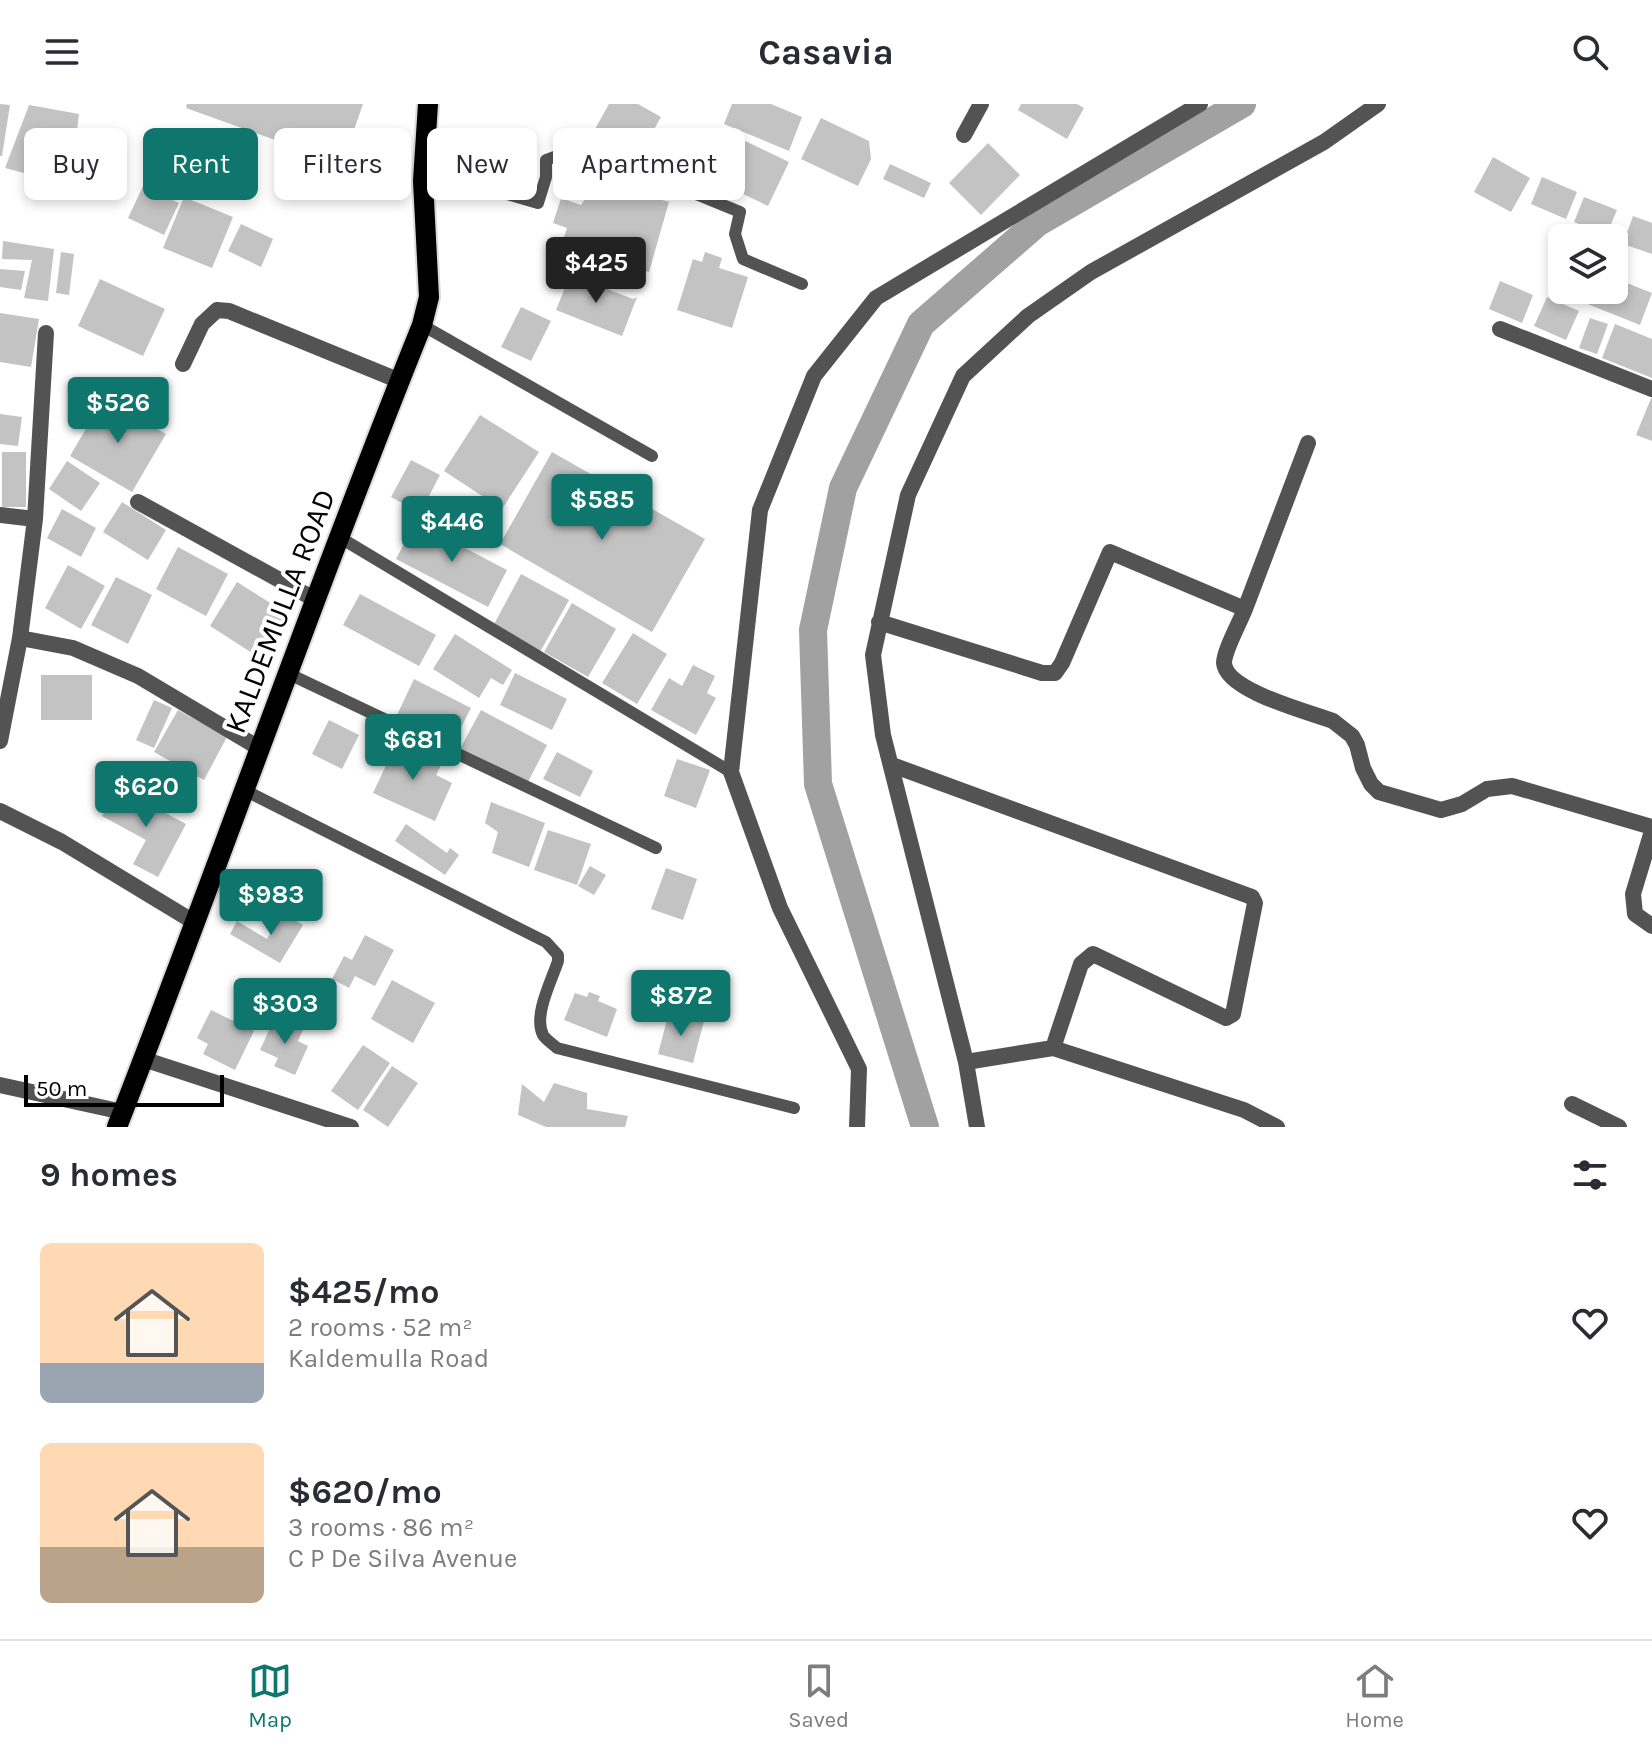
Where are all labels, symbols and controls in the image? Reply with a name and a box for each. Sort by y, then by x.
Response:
icon: menu [40,30,84,74]
icon: search [1568,30,1612,74]
text: Casavia [758,31,894,73]
chip: Buy [24,128,127,200]
chip: Rent [143,128,258,200]
chip: Filters [274,128,411,200]
chip: New [427,128,537,200]
chip: Apartment [553,128,745,200]
map controls [1548,224,1628,304]
button: layers [1548,224,1628,304]
pin: $425 [549,237,643,305]
text: $425 [564,247,628,278]
pin: $526 [71,377,165,445]
text: $526 [86,387,150,418]
pin: $585 [555,474,649,542]
street label: KALDEMULLA ROAD [217,484,343,738]
text: $585 [570,484,635,515]
pin: $446 [405,496,499,564]
text: $446 [420,506,484,537]
pin: $681 [366,714,460,782]
text: $681 [383,724,443,755]
pin: $620 [99,761,193,829]
text: $620 [113,771,179,802]
pin: $983 [224,869,318,937]
text: $983 [238,879,304,910]
pin: $872 [634,970,728,1038]
pin: $303 [238,978,332,1046]
text: $872 [649,980,713,1011]
text: $303 [252,988,318,1019]
scale bar [24,1071,224,1107]
text: 50 m [36,1076,87,1102]
icon: filters [1568,1153,1612,1197]
text: 9 homes [40,1155,178,1195]
text: $425/mo [288,1272,440,1312]
icon: home [104,1275,200,1371]
icon: heart [1568,1301,1612,1345]
text: 2 rooms · 52 m² [288,1312,473,1343]
text: Kaldemulla Road [288,1343,489,1374]
text: $620/mo [288,1472,442,1512]
icon: home [104,1475,200,1571]
icon: heart [1568,1501,1612,1545]
text: 3 rooms · 86 m² [288,1512,474,1543]
text: C P De Silva Avenue [288,1543,517,1574]
tab: Map [248,1659,292,1733]
tab: Saved [788,1659,849,1733]
tab: Home [1345,1659,1404,1733]

